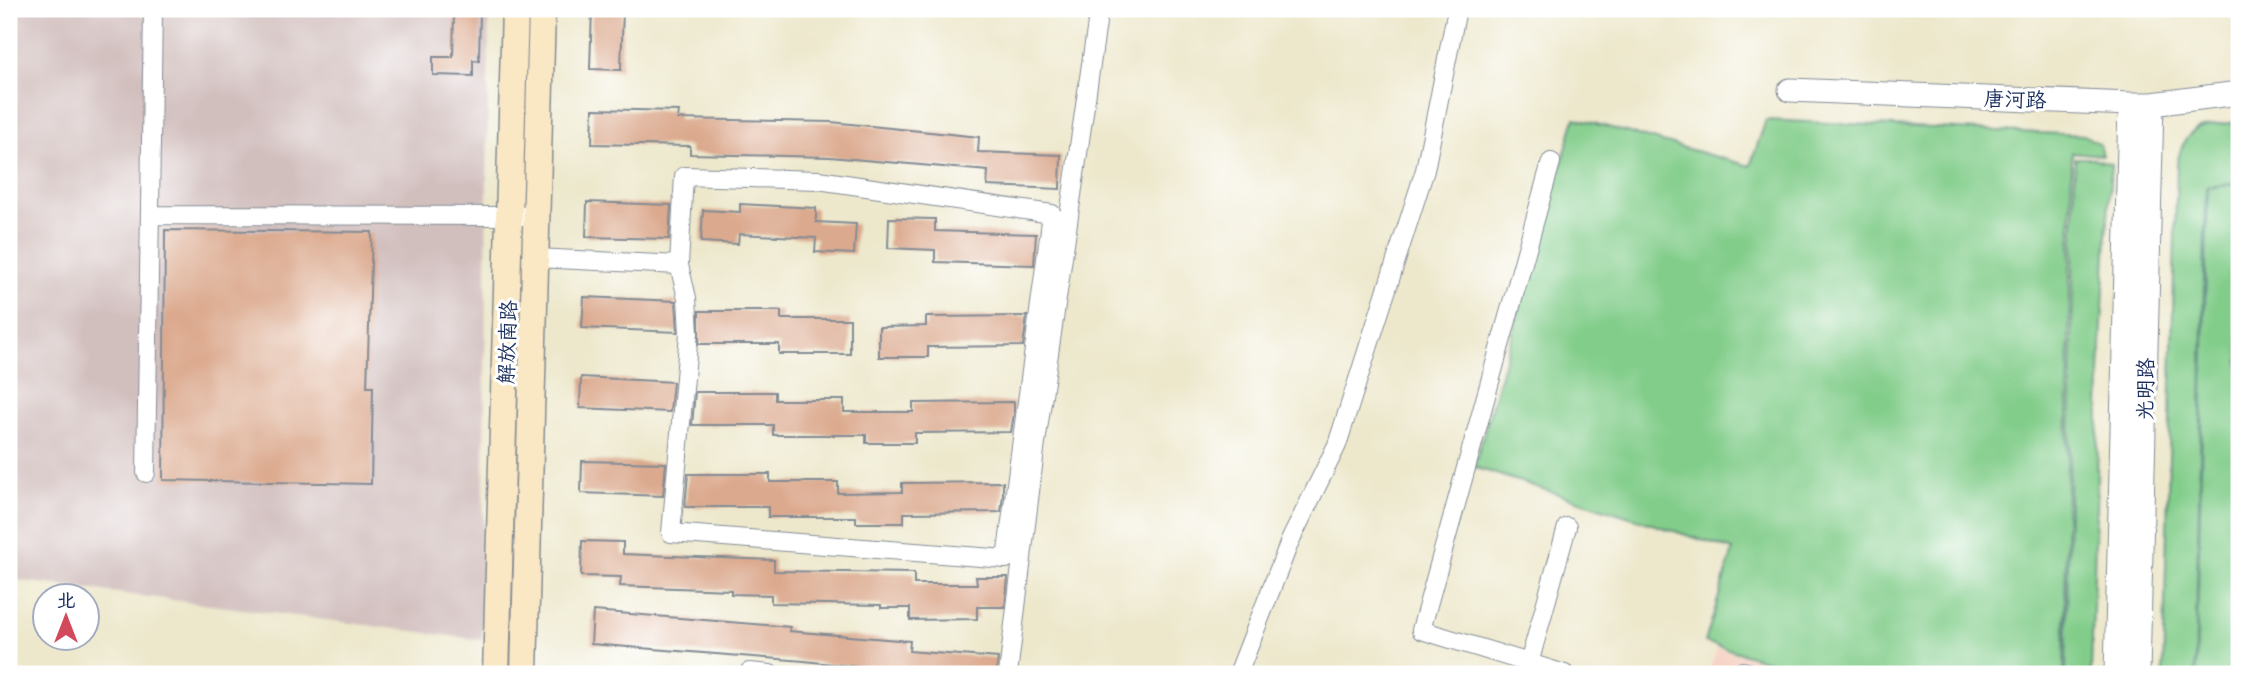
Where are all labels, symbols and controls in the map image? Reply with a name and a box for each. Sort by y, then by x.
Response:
street label: 唐河路 [1983,83,2047,115]
street label: 解放南路 [491,300,523,384]
street label: 光明路 [2130,357,2160,421]
north arrow [32,582,102,652]
text: 北 [56,587,76,613]

